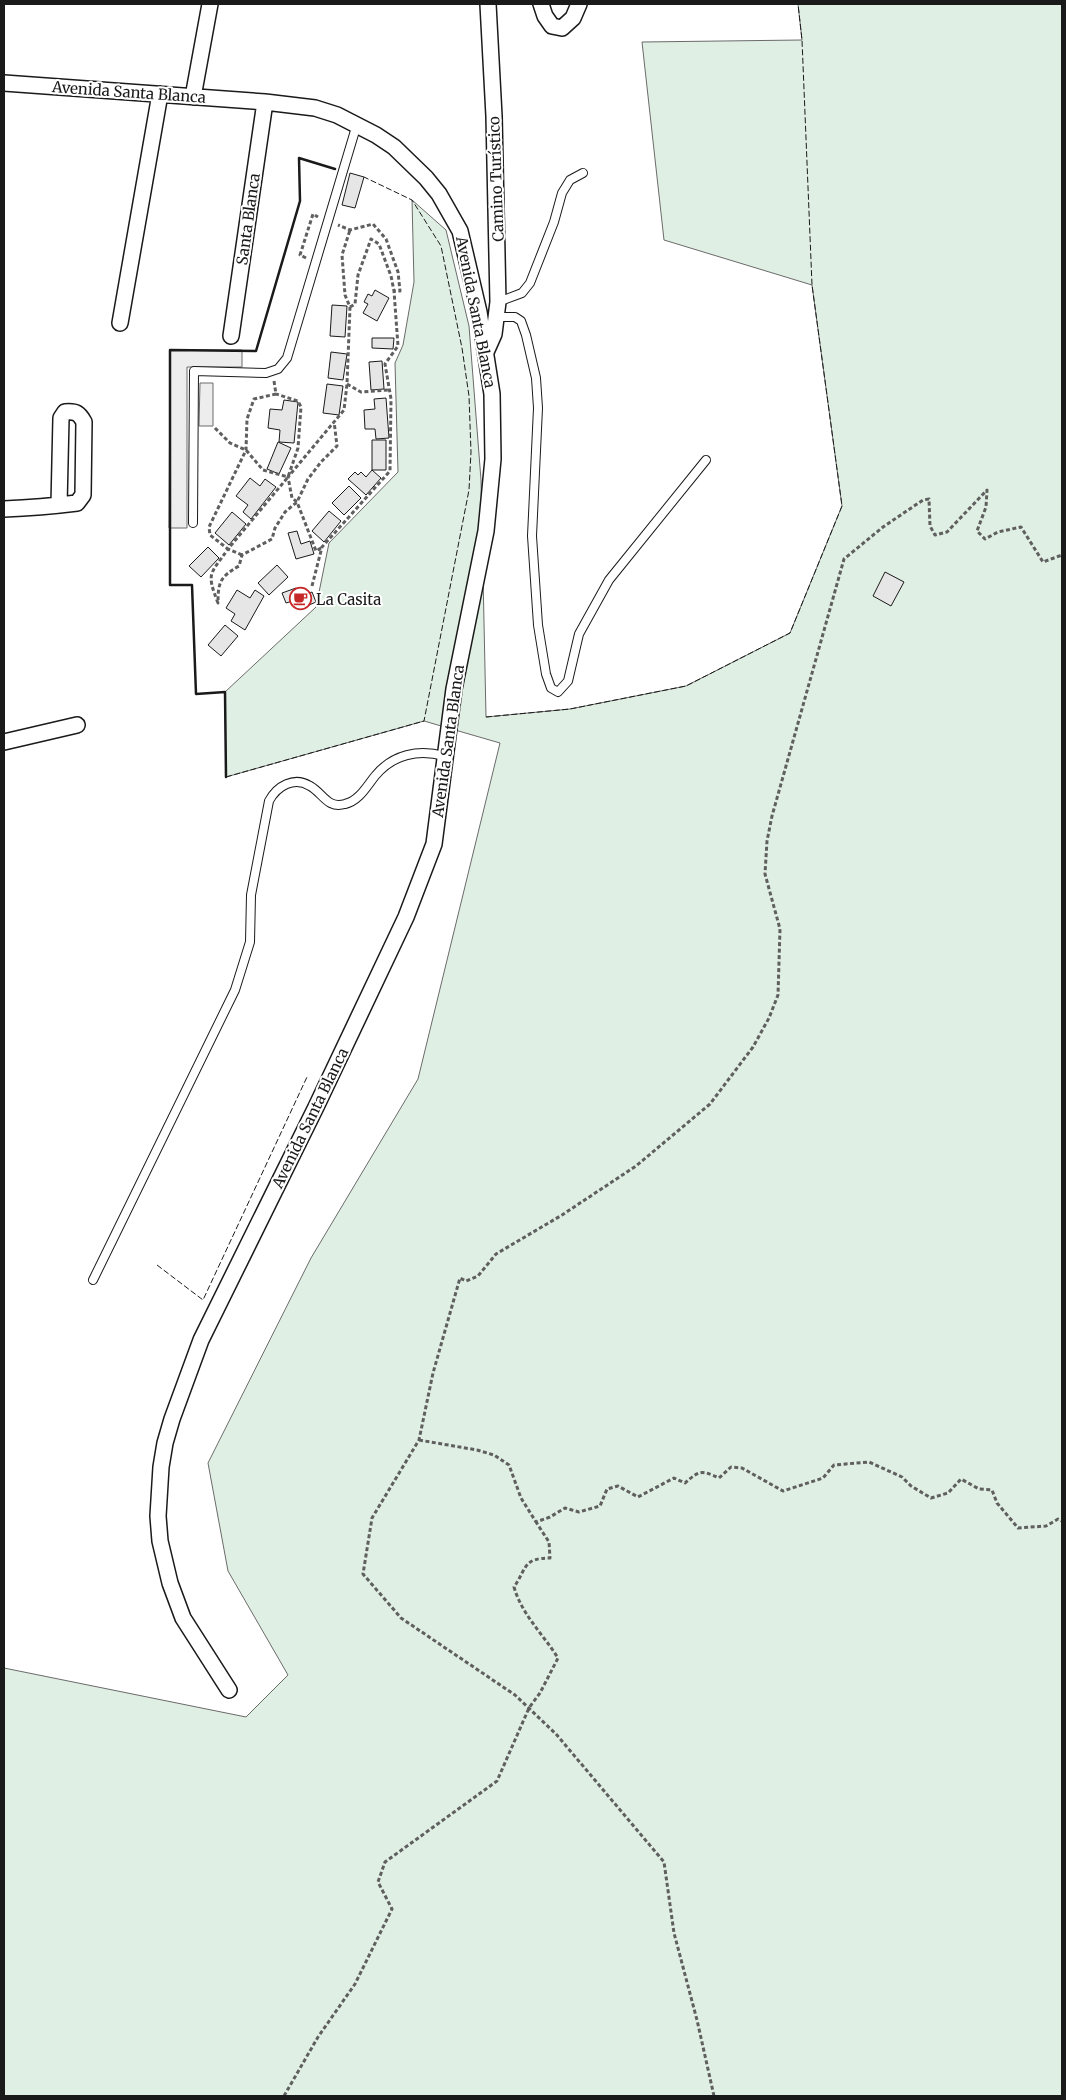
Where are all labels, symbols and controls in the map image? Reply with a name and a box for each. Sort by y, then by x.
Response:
street label: Avenida Santa Blanca [51,77,206,107]
street label: Camino Turístico [484,116,508,242]
street label: Santa Blanca [232,172,264,266]
street label: Avenida Santa Blanca [452,234,500,389]
cafe icon: La Casita [288,587,312,611]
place label: La Casita [316,590,381,609]
street label: Avenida Santa Blanca [428,663,468,820]
street label: Avenida Santa Blanca [267,1045,352,1192]

